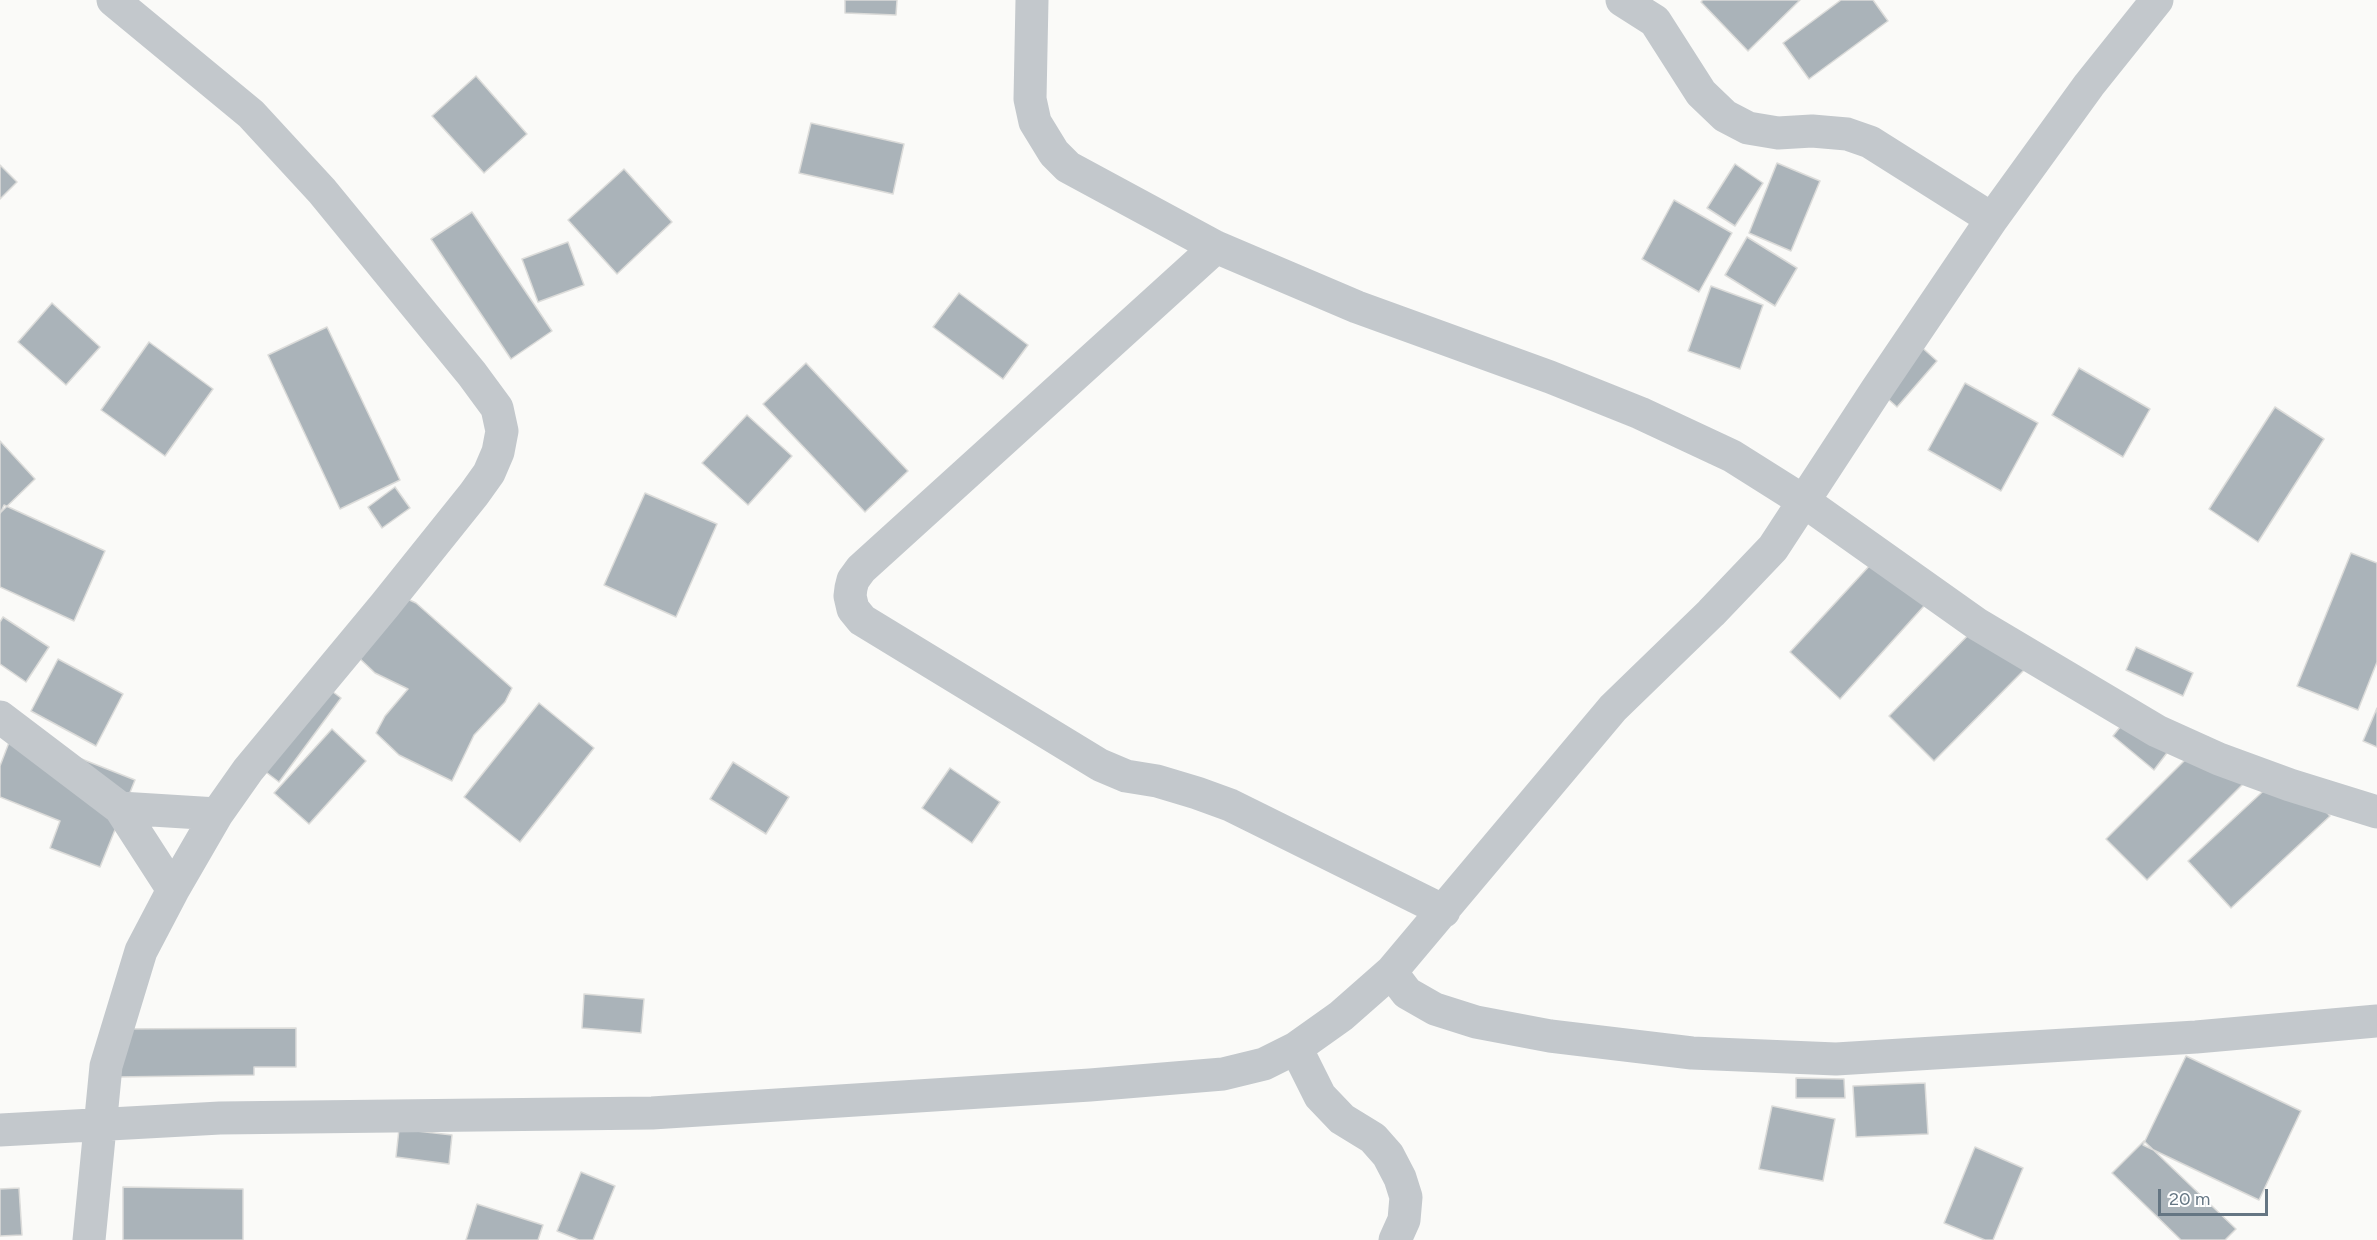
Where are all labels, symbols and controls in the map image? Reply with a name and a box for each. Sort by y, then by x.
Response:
scale bar [2161,1177,2270,1215]
text: 20 m [2169,1188,2210,1210]

